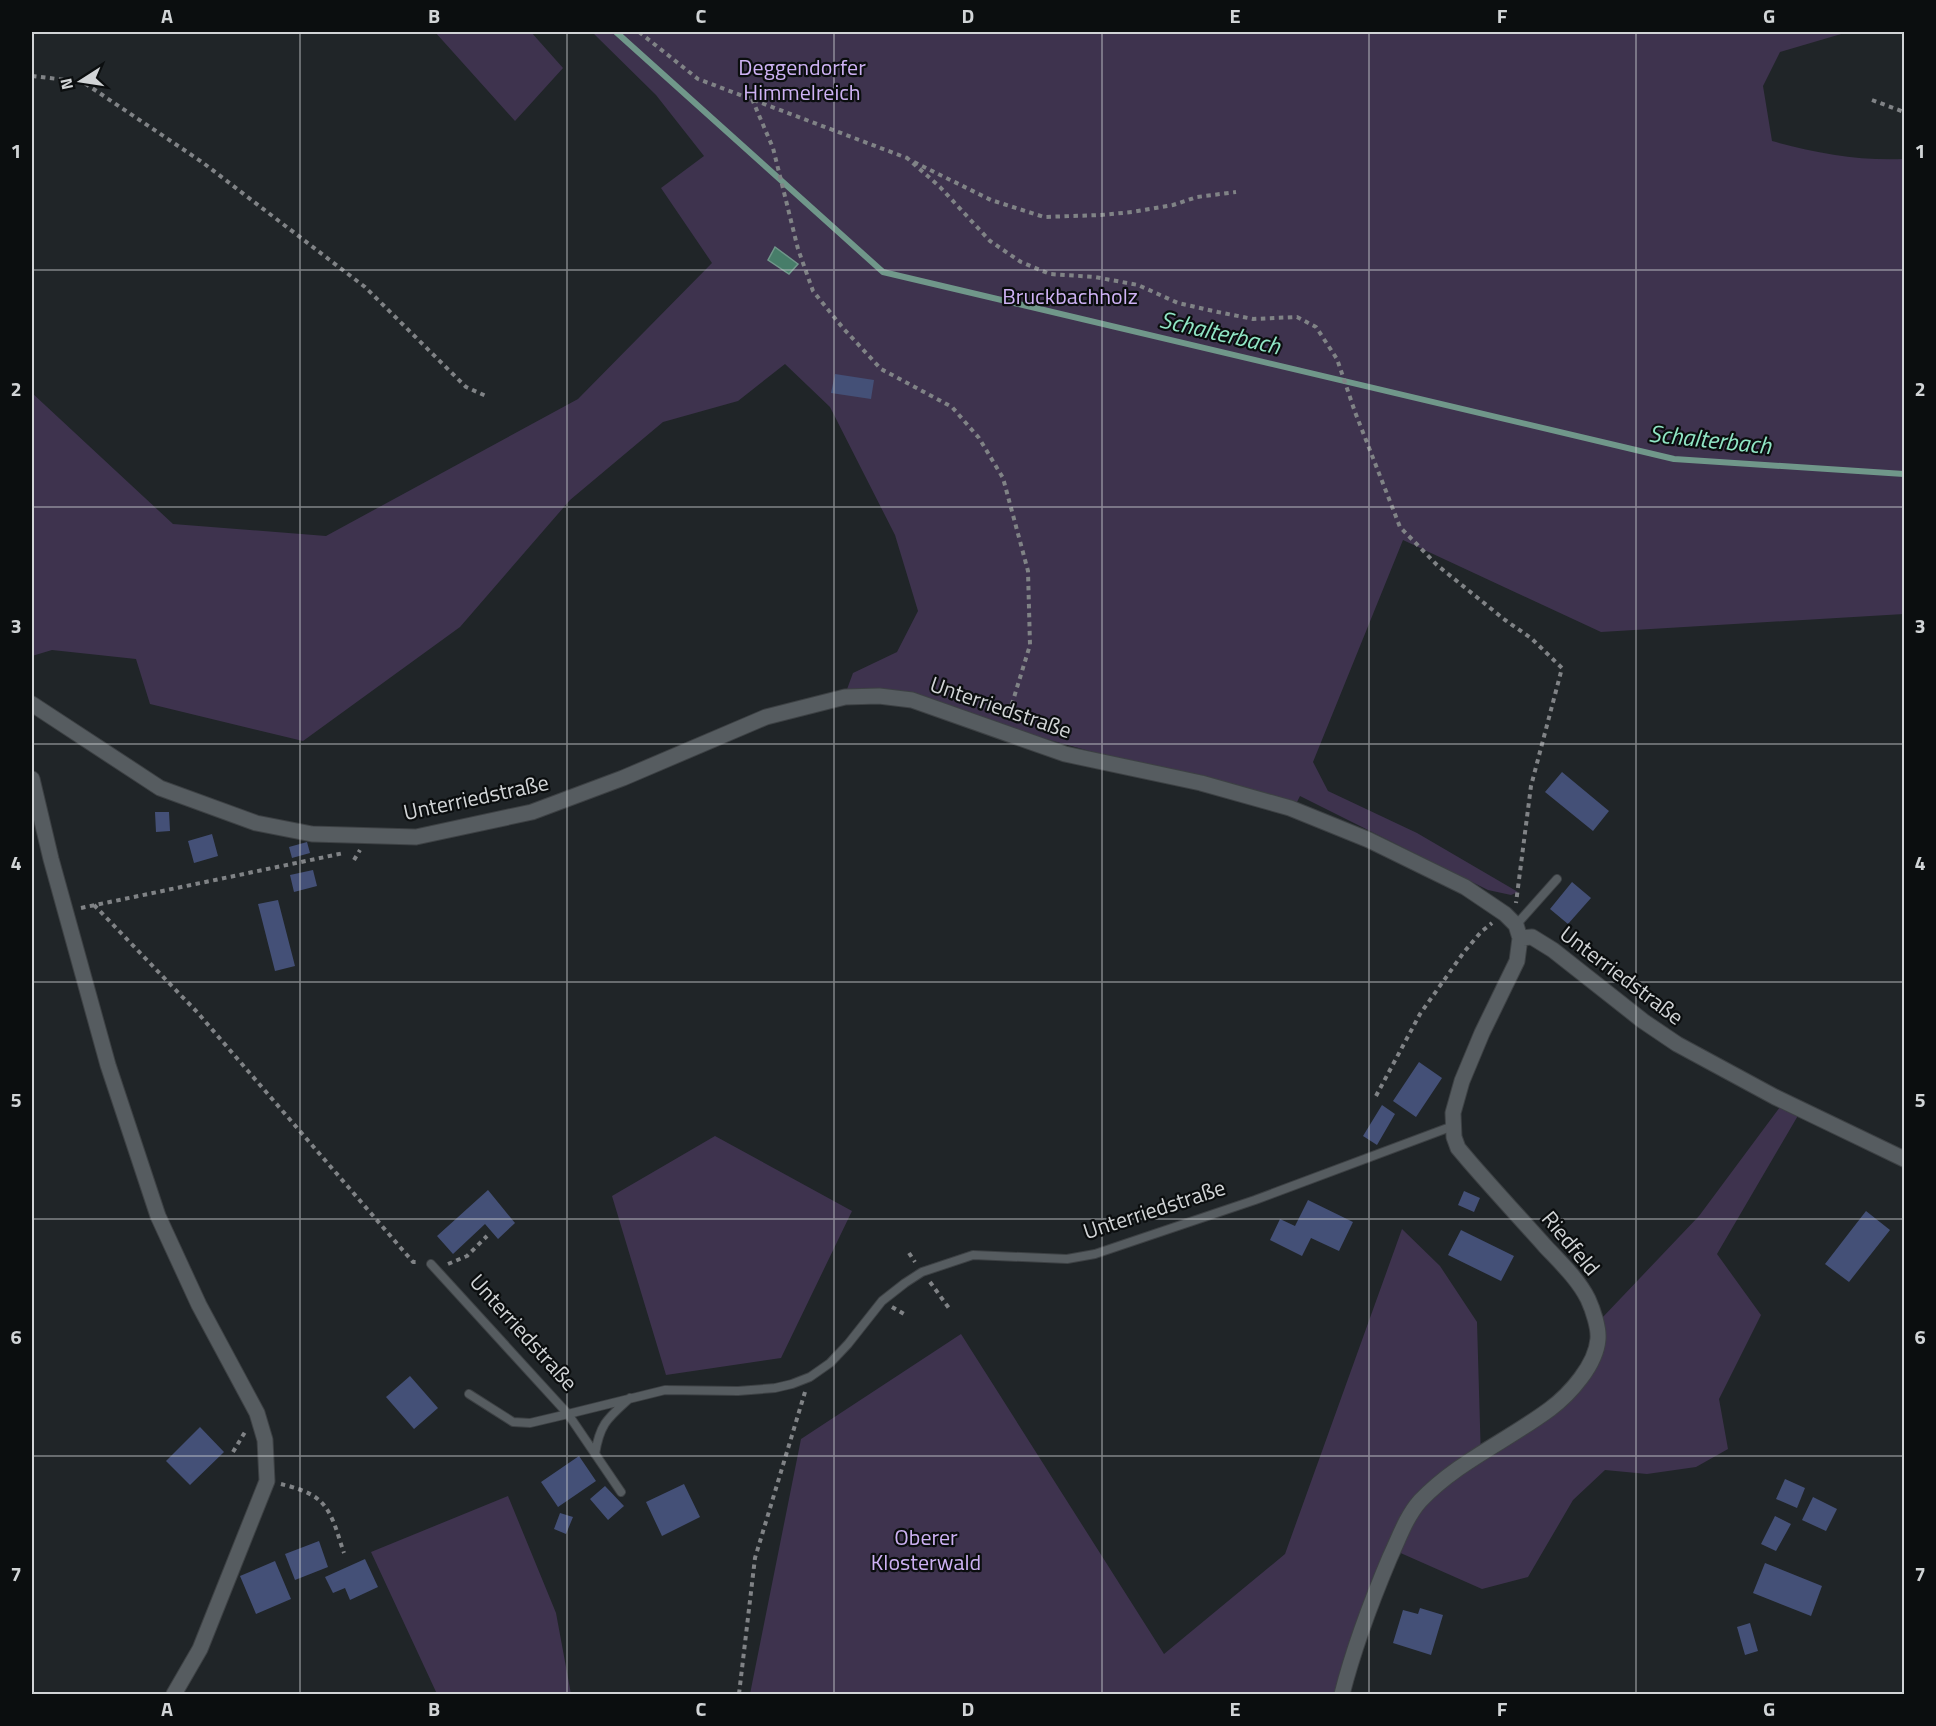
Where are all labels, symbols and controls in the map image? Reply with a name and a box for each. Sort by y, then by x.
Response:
text: A [161,0,173,31]
text: B [428,0,440,31]
text: C [696,0,707,31]
text: D [962,0,974,31]
text: E [1229,0,1241,31]
text: F [1497,0,1508,31]
text: G [1763,0,1775,31]
park label: Deggendorfer Himmelreich [738,50,866,109]
north arrow [51,51,111,111]
text: N [53,76,79,92]
text: 1 [10,135,22,166]
text: 1 [1914,135,1926,166]
park label: Bruckbachholz [1002,279,1138,313]
water label: Schalterbach [1156,301,1285,364]
text: 2 [10,373,22,404]
text: 2 [1914,373,1926,404]
water label: Schalterbach [1647,415,1774,463]
text: 3 [10,610,22,641]
text: 3 [1914,610,1926,641]
street label: Unterriedstraße [926,667,1076,747]
street label: Unterriedstraße [400,765,552,829]
text: 4 [10,847,22,878]
text: 4 [1914,847,1926,878]
street label: Unterriedstraße [1553,917,1691,1033]
text: 5 [10,1084,22,1115]
text: 5 [1914,1084,1926,1115]
street label: Unterriedstraße [1078,1170,1230,1248]
street label: Riedfeld [1534,1203,1608,1283]
street label: Unterriedstraße [462,1266,586,1398]
text: 6 [10,1321,22,1352]
text: 6 [1914,1321,1926,1352]
park label: Oberer Klosterwald [871,1520,981,1579]
text: 7 [10,1558,22,1589]
text: 7 [1914,1558,1926,1589]
text: A [161,1693,173,1724]
text: B [428,1693,440,1724]
text: C [696,1693,707,1724]
text: D [962,1693,974,1724]
text: E [1229,1693,1241,1724]
text: F [1497,1693,1508,1724]
text: G [1763,1693,1775,1724]

